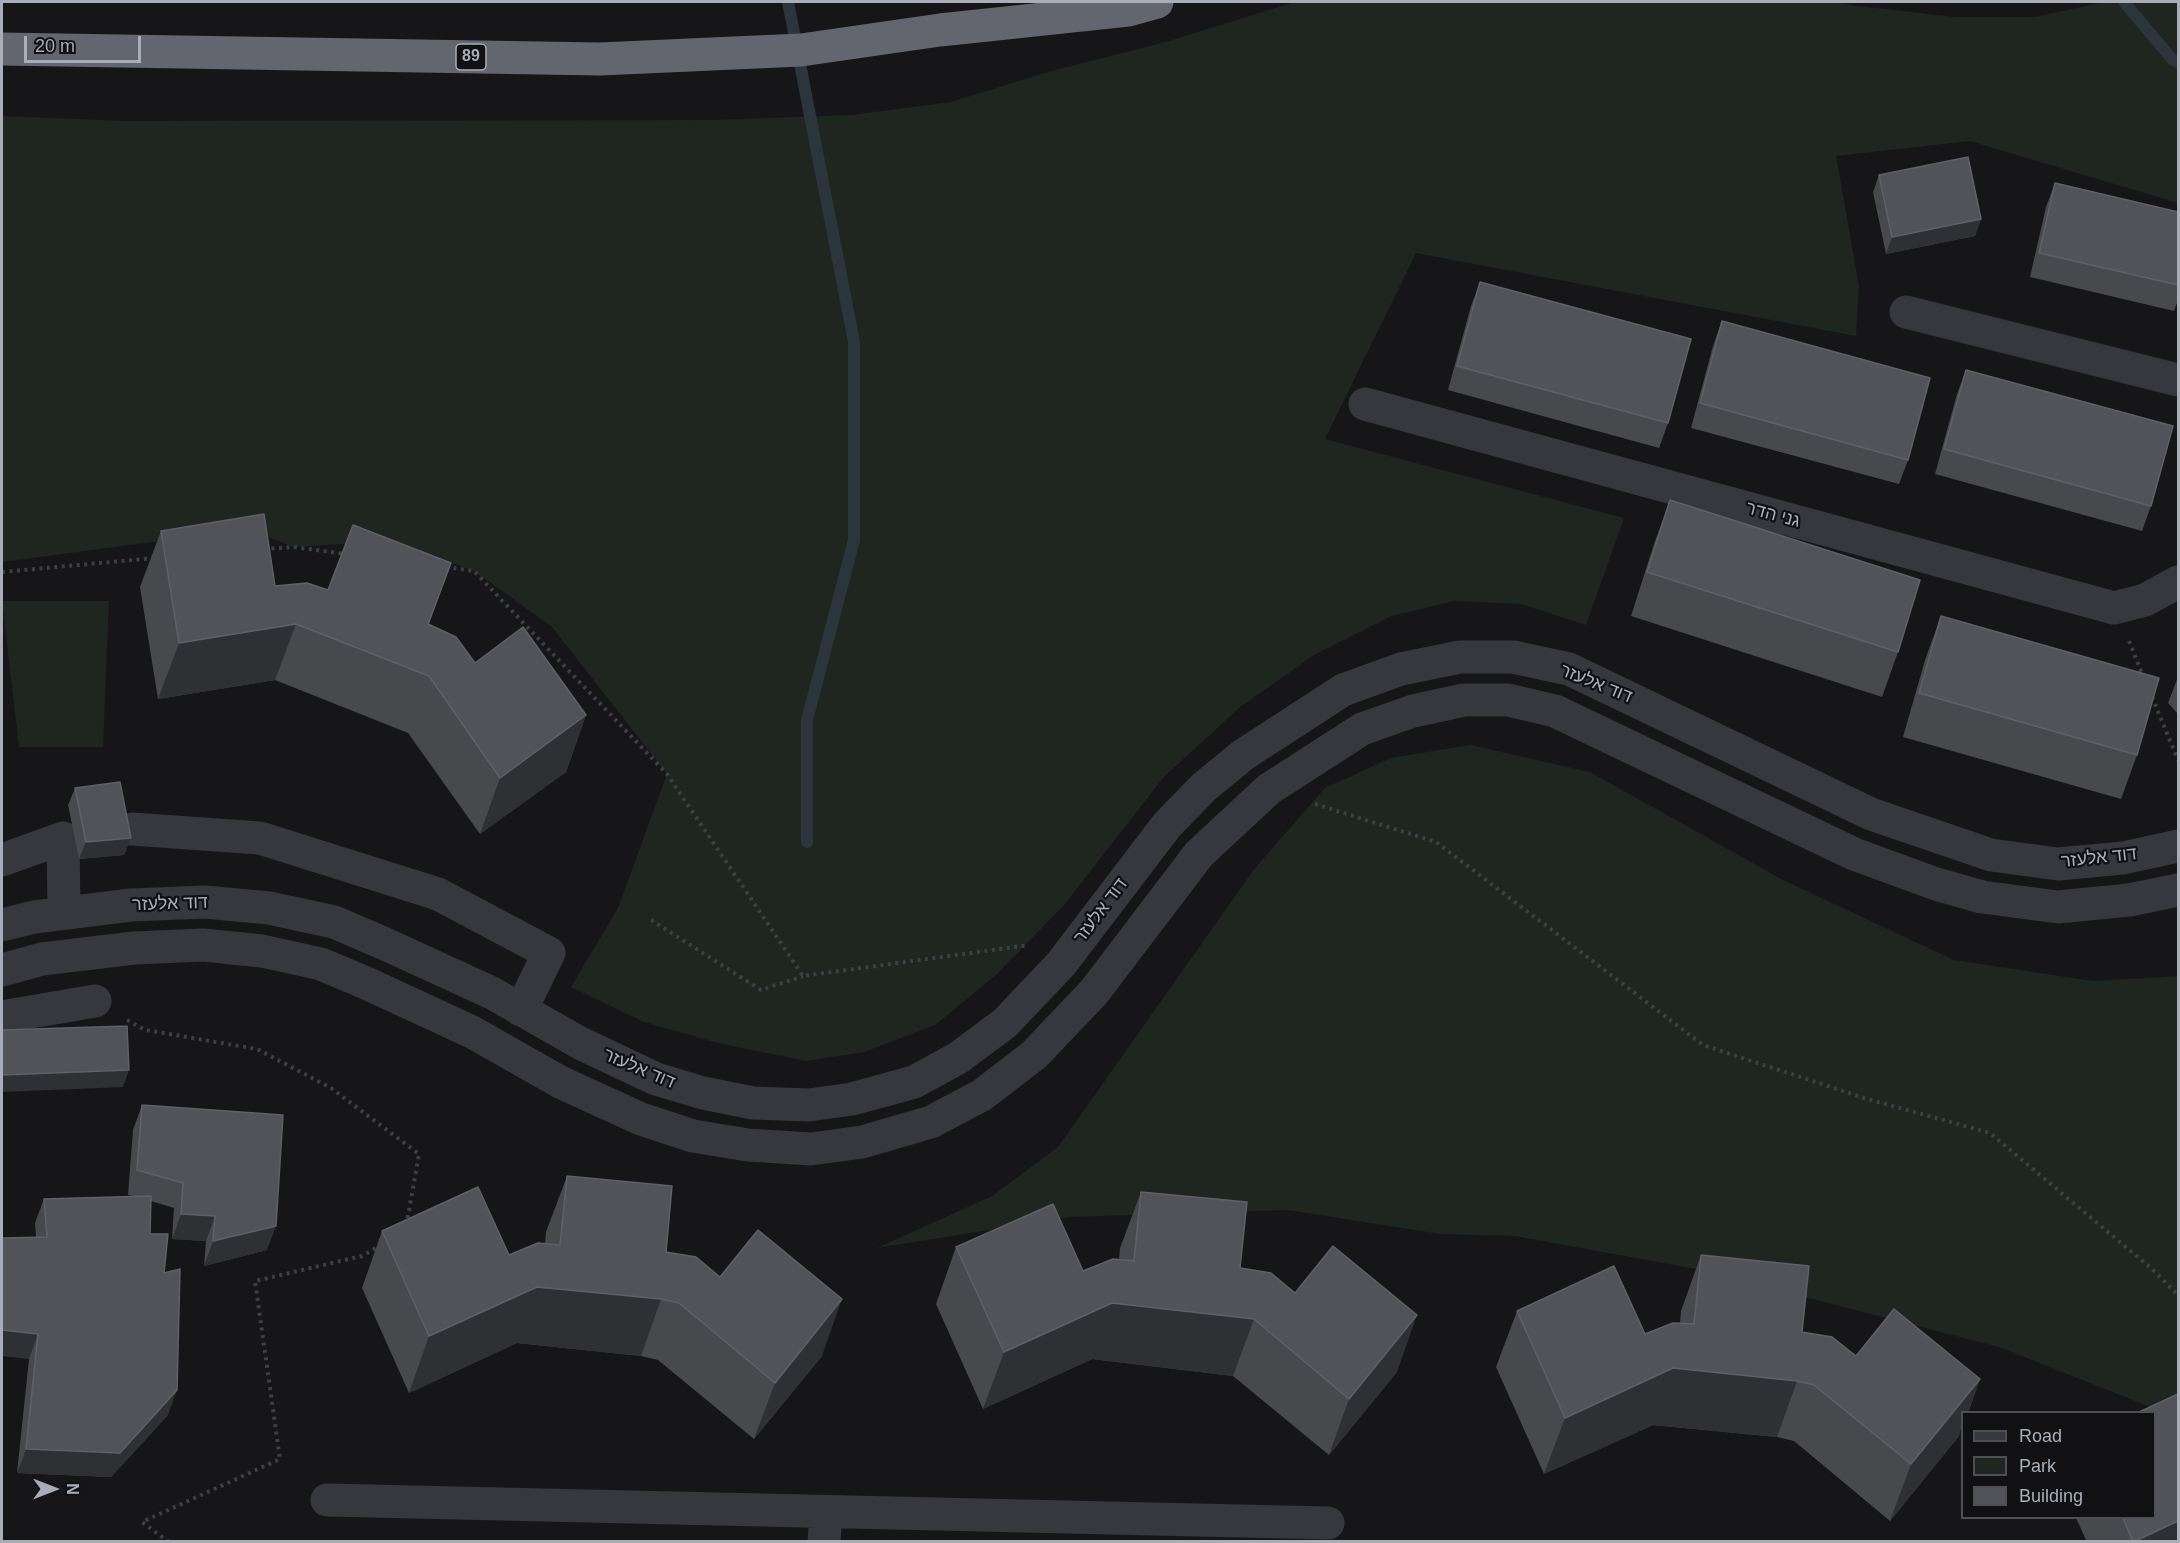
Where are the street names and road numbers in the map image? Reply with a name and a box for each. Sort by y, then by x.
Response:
road number: 89 [456,44,486,70]
street label: גני הדר [1744,497,1802,533]
street label: דוד אלעזר [1557,660,1635,708]
street label: דוד אלעזר [2060,843,2138,873]
street label: דוד אלעזר [1070,874,1132,948]
street label: דוד אלעזר [132,892,208,916]
street label: דוד אלעזר [600,1044,678,1094]

